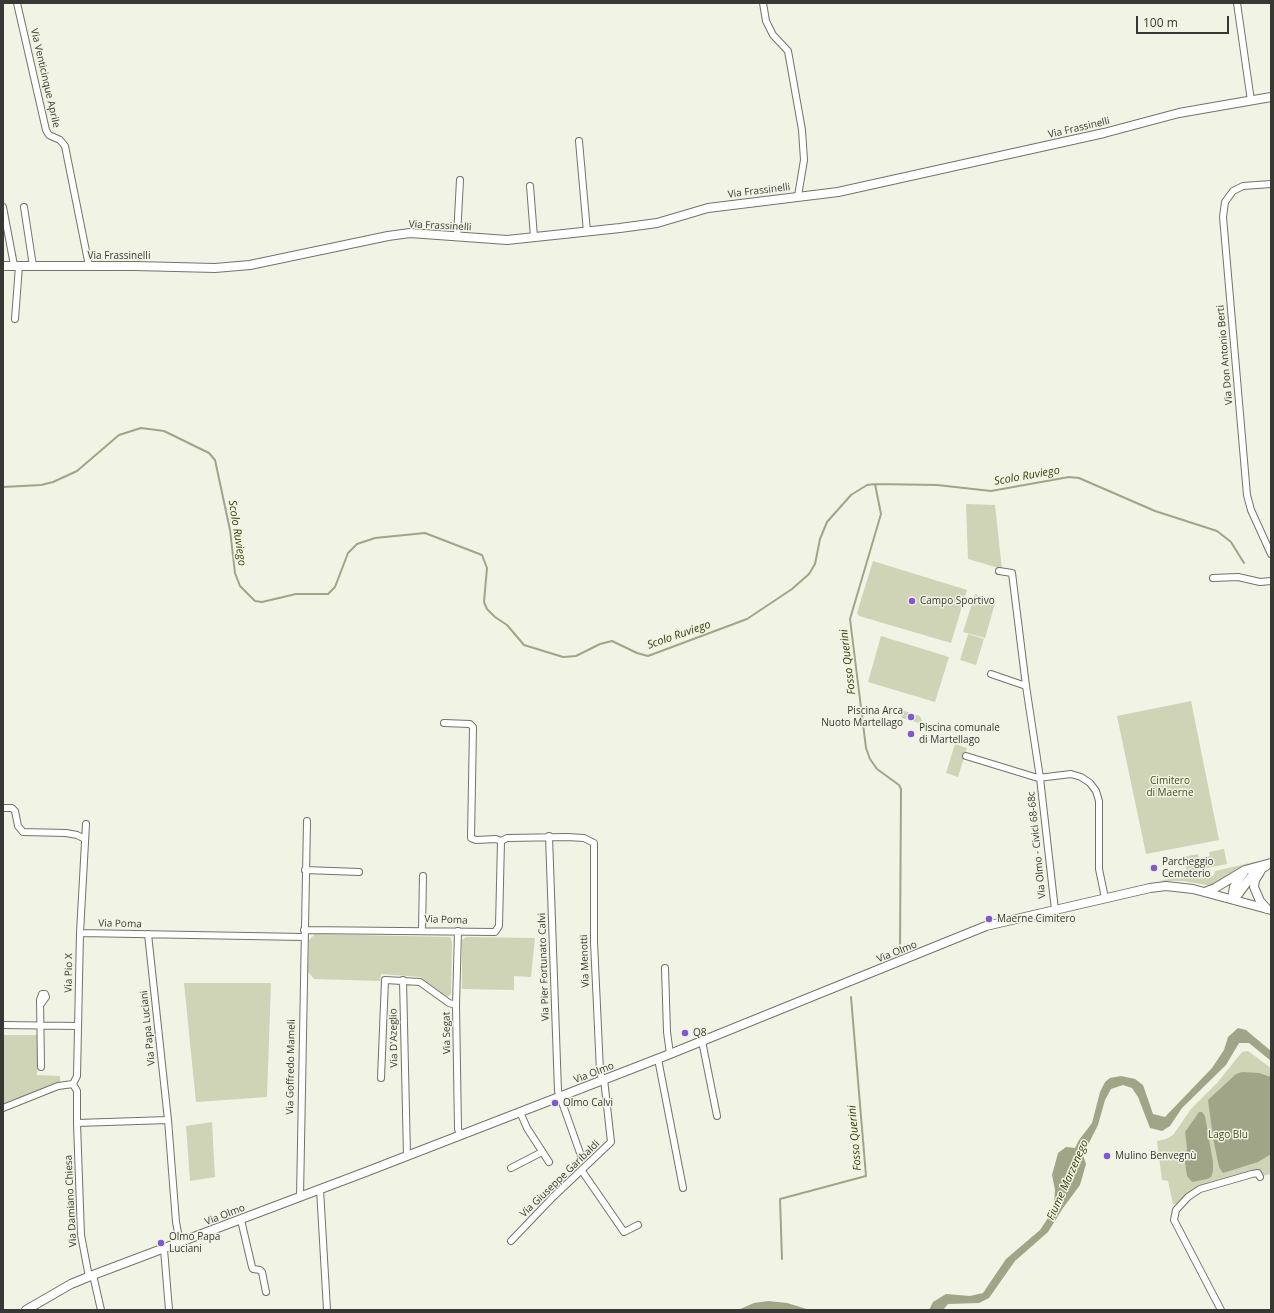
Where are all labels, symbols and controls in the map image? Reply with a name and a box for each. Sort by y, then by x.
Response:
scale bar [1138,8,1231,34]
text: 100 m [1143,14,1178,31]
street label: Via Venticinque Aprile [28,27,62,129]
street label: Via Frassinelli [1047,115,1111,141]
street label: Via Frassinelli [727,181,791,201]
street label: Via Frassinelli [408,218,472,234]
street label: Via Frassinelli [88,250,150,262]
street label: Via Don Antonio Berti [1215,305,1235,405]
water label: Scolo Ruviego [993,464,1061,488]
water label: Scolo Ruviego [225,499,249,567]
place label: Campo Sportivo [920,595,995,607]
marker: Campo Sportivo [907,596,917,606]
water label: Scolo Ruviego [645,618,713,652]
water label: Fosso Querini [837,628,859,696]
place label: Piscina Arca Nuoto Martellago [821,705,903,728]
marker: Piscina Arca Nuoto Martellago [906,712,916,722]
place label: Piscina comunale di Martellago [919,722,1000,746]
marker: Piscina comunale di Martellago [906,729,916,739]
park label: Cimitero di Maerne [1146,775,1194,798]
street label: Via Olmo - Civici 68-68c [1025,791,1049,899]
place label: Parcheggio Cemeterio [1162,856,1214,880]
marker: Parcheggio Cemeterio [1149,863,1159,873]
street label: Via Poma [424,913,468,927]
street label: Via Pier Fortunato Calvi [536,913,552,1021]
place label: Maerne Cimitero [997,913,1075,925]
marker: Maerne Cimitero [984,914,994,924]
street label: Via Poma [98,918,142,930]
street label: Via Menotti [578,934,592,988]
street label: Via Olmo [875,939,919,965]
street label: Via Pio X [63,953,75,993]
street label: Via Papa Luciani [138,990,158,1066]
street label: Via D'Azeglio [387,1008,401,1068]
street label: Via Segat [441,1012,453,1054]
street label: Via Goffredo Mameli [284,1019,298,1115]
place label: Q8 [693,1027,706,1039]
marker: Q8 [680,1028,690,1038]
street label: Via Olmo [572,1060,616,1086]
place label: Olmo Calvi [563,1097,613,1109]
marker: Olmo Calvi [550,1098,560,1108]
water label: Fosso Querini [846,1105,864,1171]
park label: Lago Blu [1208,1129,1248,1141]
street label: Via Giuseppe Garibaldi [518,1138,602,1220]
water label: Fiume Marzenego [1044,1138,1092,1222]
place label: Mulino Benvegnù [1115,1150,1196,1162]
marker: Mulino Benvegnù [1102,1151,1112,1161]
street label: Via Damiano Chiesa [63,1155,79,1247]
street label: Via Olmo [203,1202,247,1228]
place label: Olmo Papa Luciani [169,1231,220,1254]
marker: Olmo Papa Luciani [156,1238,166,1248]

